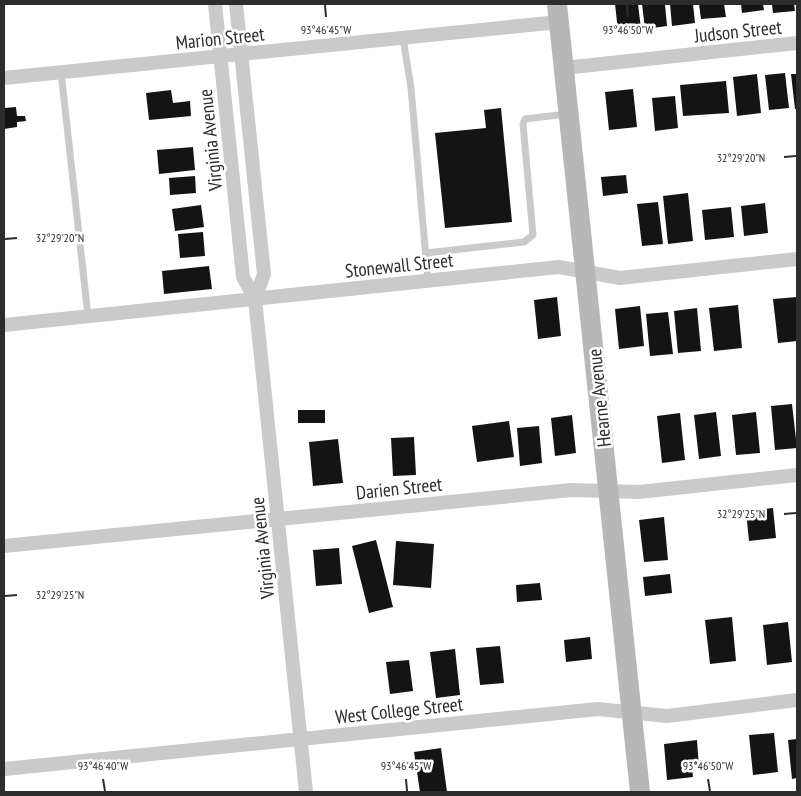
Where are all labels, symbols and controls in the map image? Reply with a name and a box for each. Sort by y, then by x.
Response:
street label: Judson Street [692,14,783,48]
street label: Marion Street [175,21,266,55]
text: 93°46'45"W [301,22,351,37]
text: 93°46'50"W [603,22,653,37]
street label: Virginia Avenue [193,88,227,193]
text: 32°29'20"N [717,150,765,165]
text: 32°29'20"N [36,230,84,245]
street label: Stonewall Street [344,247,455,283]
street label: Hearne Avenue [582,348,616,448]
street label: Darien Street [355,471,444,504]
street label: Virginia Avenue [245,496,279,601]
text: 32°29'25"N [717,506,765,521]
text: 32°29'25"N [36,587,84,602]
street label: West College Street [334,691,465,729]
text: 93°46'40"W [78,758,128,773]
text: 93°46'45"W [381,758,431,773]
text: 93°46'50"W [683,758,733,773]

